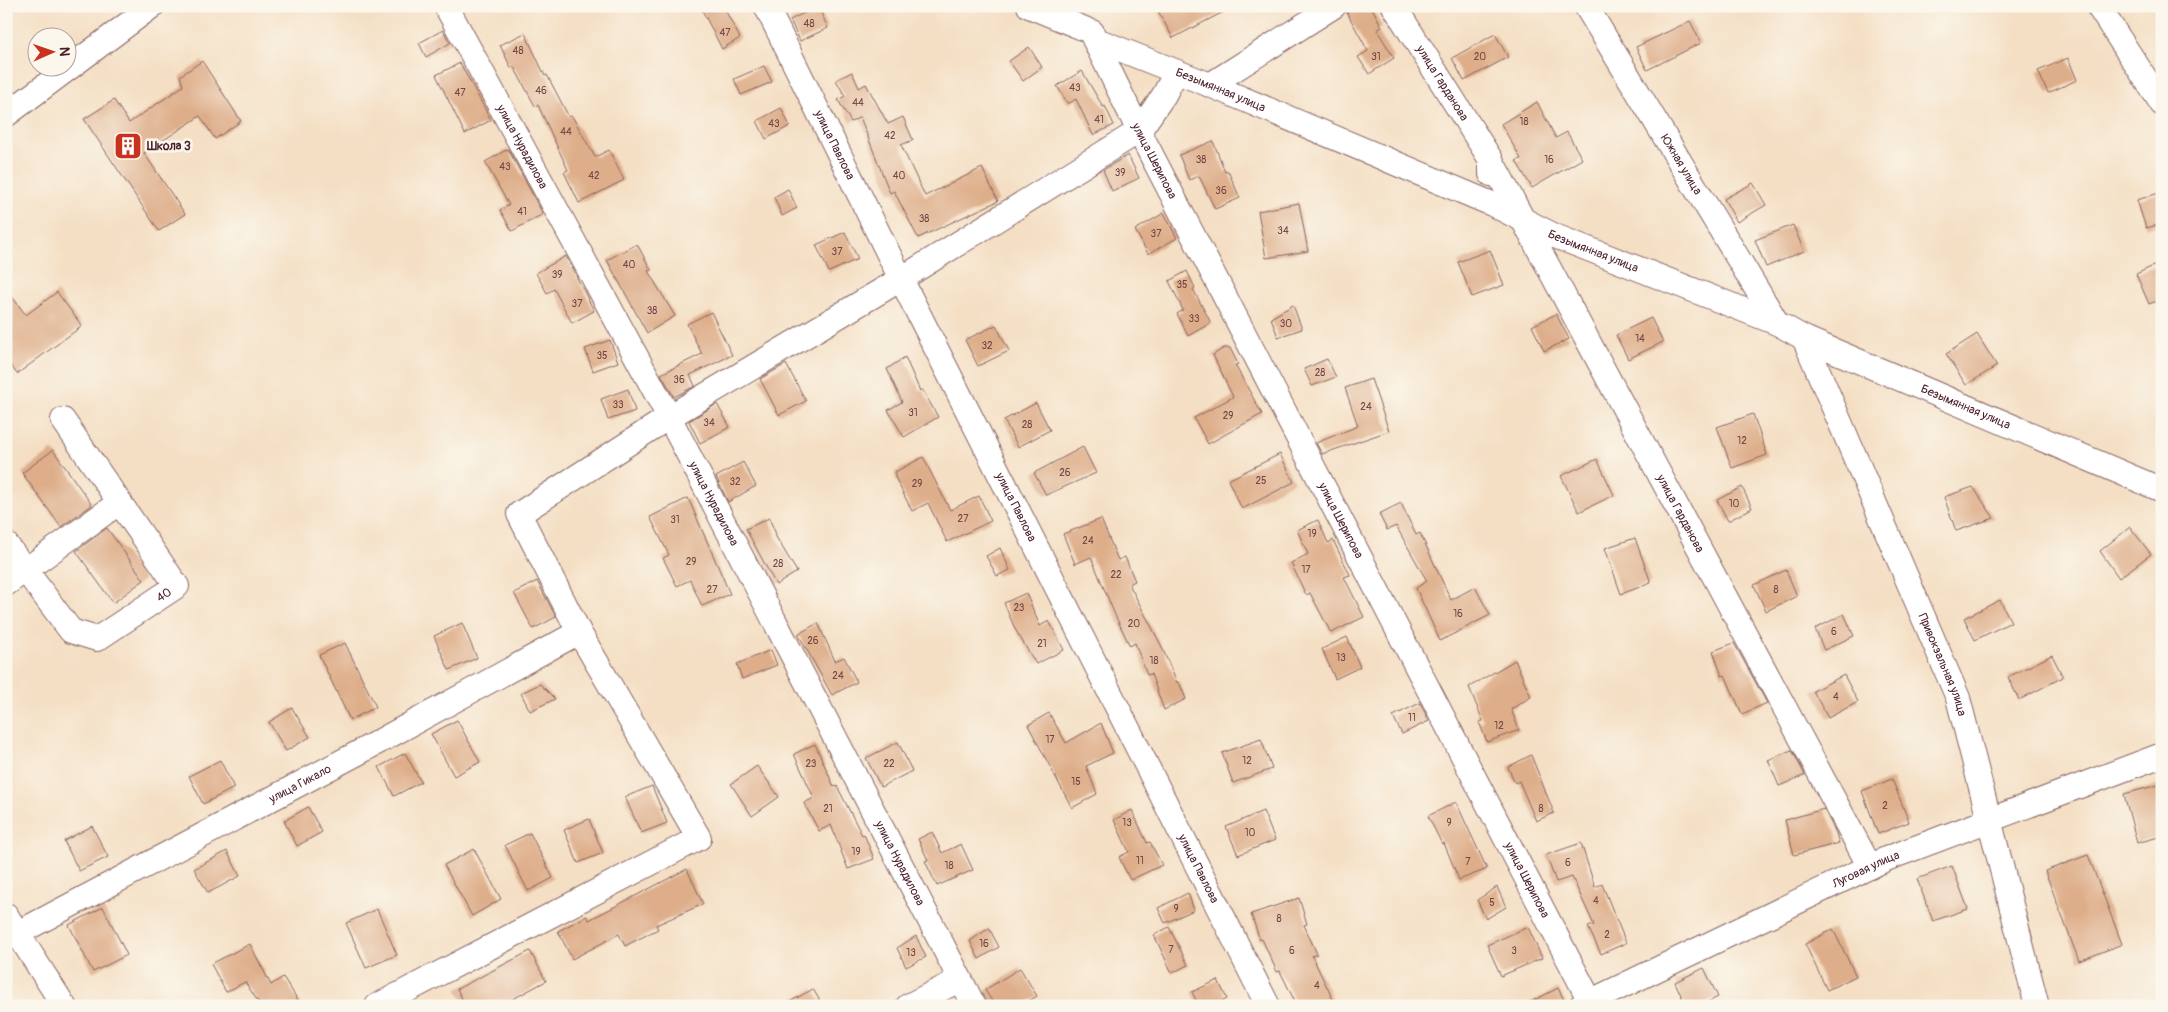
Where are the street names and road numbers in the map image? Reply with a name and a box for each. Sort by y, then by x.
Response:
street label: улица Гарданова [1413,42,1472,124]
street label: Безымянная улица [1174,65,1268,115]
street label: улица Нурадилова [493,101,551,192]
street label: улица Павлова [811,107,858,182]
street label: улица Шерипова [1128,120,1180,202]
street label: Южная улица [1658,132,1706,198]
street label: Безымянная улица [1545,226,1641,276]
street label: Безымянная улица [1919,381,2013,432]
street label: улица Нурадилова [685,458,742,549]
street label: улица Павлова [992,469,1040,544]
street label: улица Гарданова [1653,471,1708,555]
street label: улица Шерипова [1315,479,1367,561]
street label: 40 [153,584,174,605]
street label: Привокзальная улица [1915,611,1970,718]
street label: улица Гикало [265,761,334,807]
street label: улица Нурадилова [871,817,928,908]
street label: улица Павлова [1174,831,1223,906]
street label: улица Шерипова [1501,839,1553,921]
street label: Луговая улица [1829,847,1902,892]

